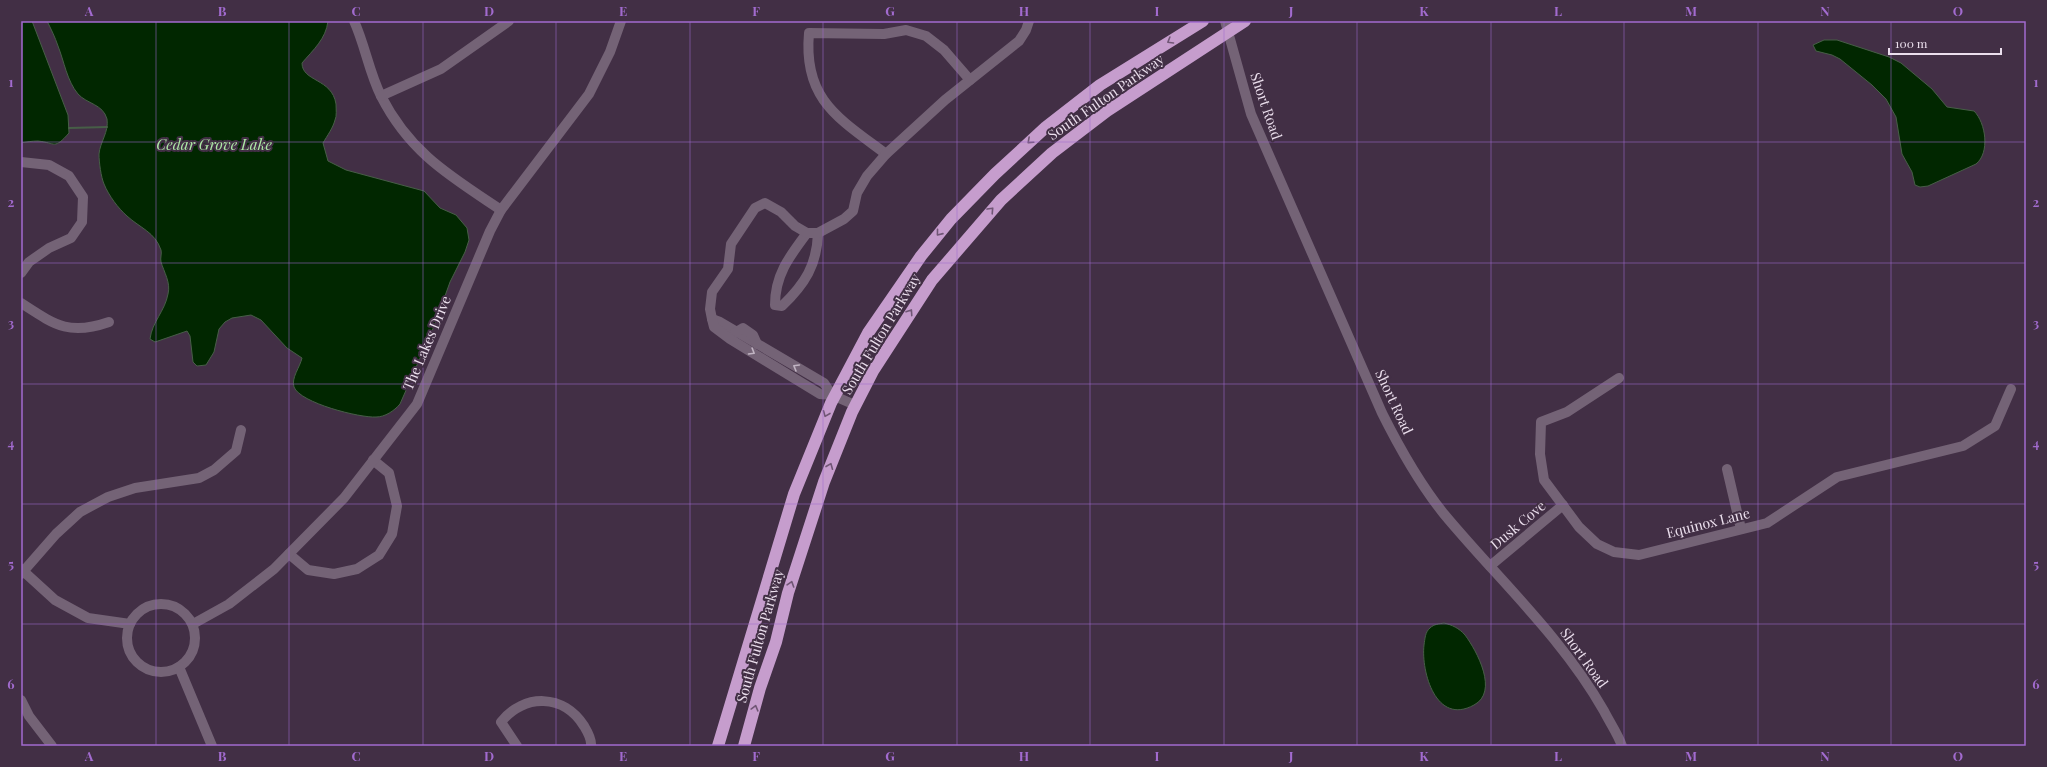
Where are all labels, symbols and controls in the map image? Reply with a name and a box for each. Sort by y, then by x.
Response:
text: A [84,2,94,19]
text: B [218,2,227,19]
text: C [351,2,361,19]
text: D [484,2,494,19]
text: E [619,2,627,19]
text: F [752,2,760,19]
text: G [885,2,895,19]
text: H [1019,2,1029,19]
text: I [1155,2,1160,19]
text: J [1288,2,1294,19]
text: K [1419,2,1429,19]
text: L [1554,2,1562,19]
text: M [1685,2,1697,19]
text: N [1820,2,1830,19]
text: O [1953,2,1963,19]
scale bar [1889,30,2001,56]
text: 100 m [1895,35,1928,51]
one-way arrow [1167,37,1174,44]
street label: South Fulton Parkway [1044,49,1168,144]
street label: Short Road [1246,70,1287,142]
text: 1 [9,73,14,90]
text: 1 [2034,73,2039,90]
water label: Cedar Grove Lake [156,134,272,154]
one-way arrow [1028,137,1035,144]
text: 2 [8,193,15,210]
text: 2 [2033,193,2040,210]
one-way arrow [986,207,994,215]
one-way arrow [937,229,944,236]
street label: South Fulton Parkway [837,270,924,398]
street label: The Lakes Drive [398,293,455,393]
one-way arrow [906,309,913,316]
text: 3 [8,314,14,331]
text: 3 [2033,314,2039,331]
one-way arrow [748,348,755,355]
one-way arrow [793,364,800,371]
street label: Short Road [1371,366,1418,437]
one-way arrow [823,411,831,418]
text: 4 [8,434,15,451]
text: 4 [2033,434,2040,451]
one-way arrow [826,463,834,470]
street label: Dusk Cove [1486,496,1549,553]
street label: Equinox Lane [1664,503,1752,542]
text: 5 [8,555,14,572]
text: 5 [2033,555,2039,572]
street label: South Fulton Parkway [731,567,788,705]
one-way arrow [786,580,794,587]
street label: Short Road [1556,624,1613,692]
text: 6 [7,675,15,692]
text: 6 [2032,675,2040,692]
one-way arrow [750,705,758,712]
text: A [84,747,94,764]
text: B [218,747,227,764]
text: C [351,747,361,764]
text: D [484,747,494,764]
text: E [619,747,627,764]
text: F [752,747,760,764]
text: G [885,747,895,764]
text: H [1019,747,1029,764]
text: I [1155,747,1160,764]
text: J [1288,747,1294,764]
text: K [1419,747,1429,764]
text: L [1554,747,1562,764]
text: M [1685,747,1697,764]
text: N [1820,747,1830,764]
text: O [1953,747,1963,764]

